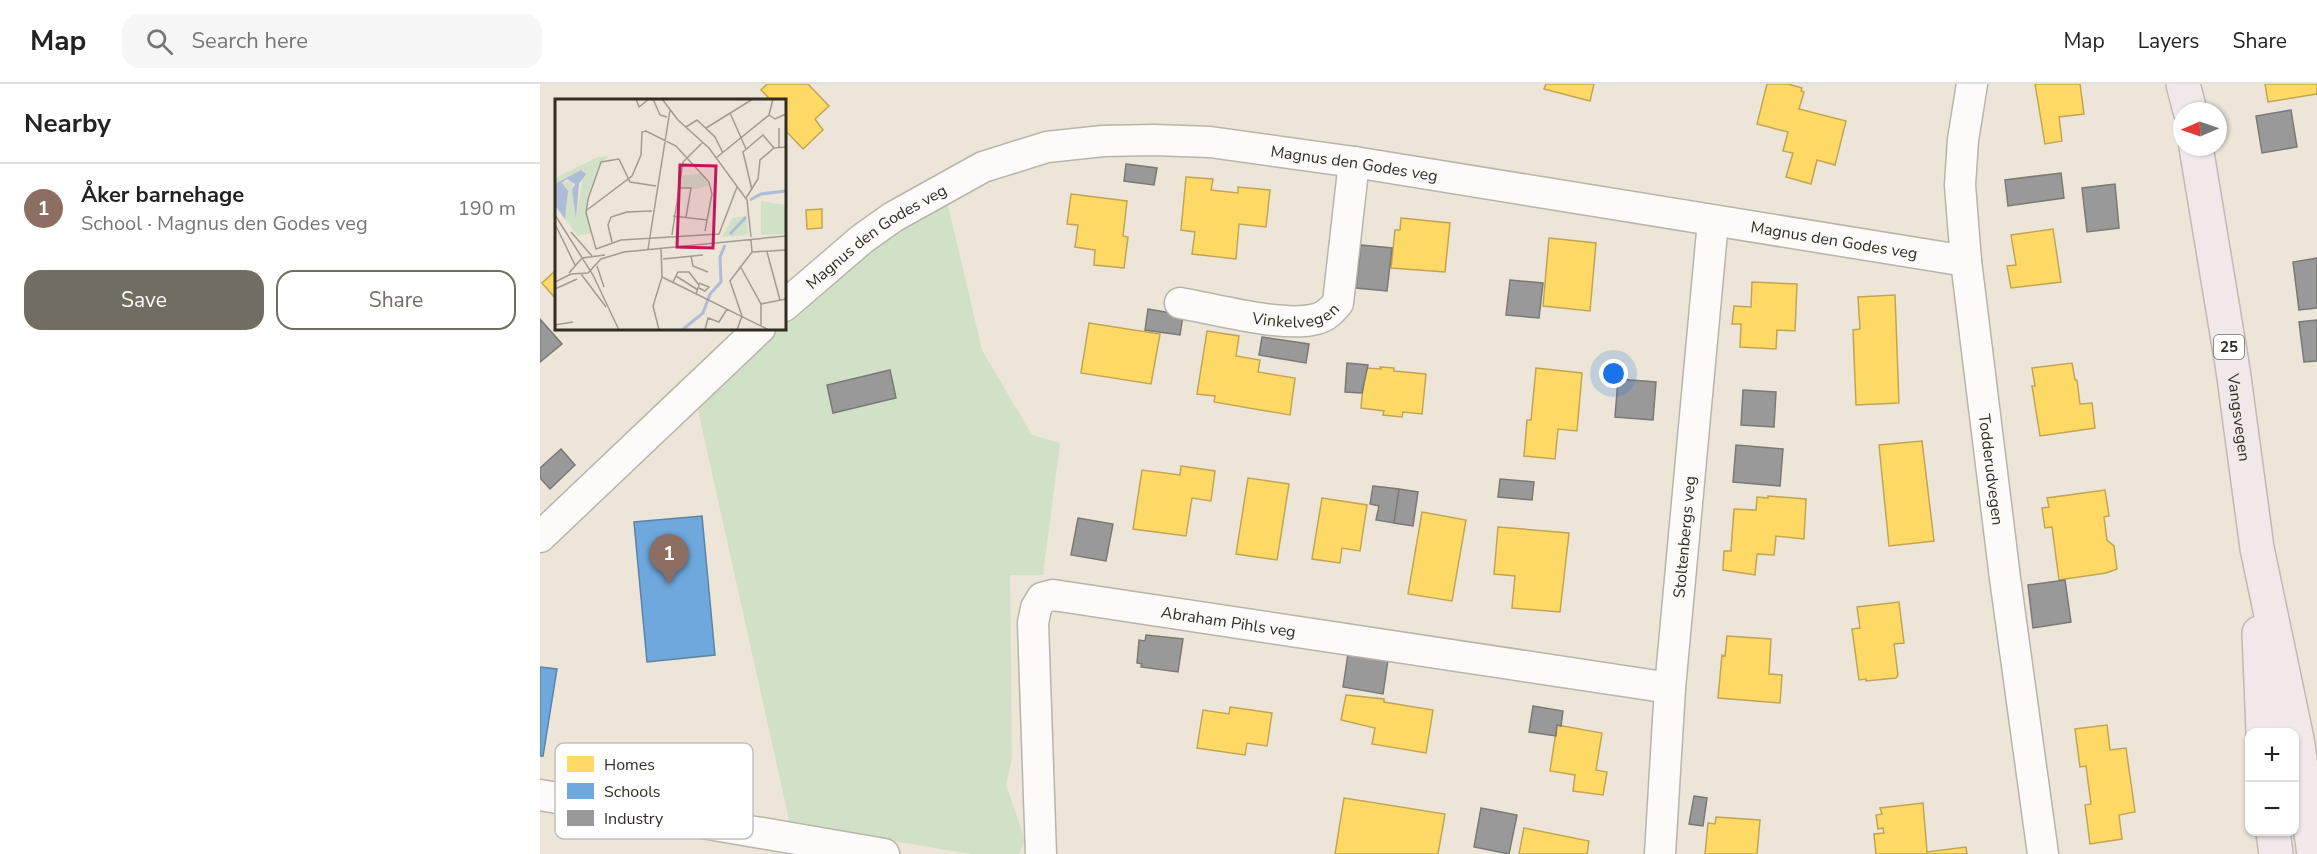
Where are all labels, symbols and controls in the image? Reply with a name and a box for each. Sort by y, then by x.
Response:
search box [122,14,542,68]
text: Map [30,22,86,60]
icon: search [143,25,176,58]
text: Search here [191,26,308,56]
text: Map [2063,27,2105,55]
text: Layers [2138,27,2199,55]
text: Share [2232,27,2287,55]
inset map [555,99,786,330]
north arrow [2173,102,2227,156]
text: Nearby [24,106,111,141]
street label: Magnus den Godes veg [1269,141,1439,187]
street label: Magnus den Godes veg [801,179,951,295]
text: Åker barnehage [81,180,244,210]
text: 1 [38,195,50,222]
text: 190 m [458,195,516,222]
text: School · Magnus den Godes veg [81,210,368,237]
street label: Magnus den Godes veg [1749,216,1919,265]
button: Save [24,270,264,330]
button: Share [276,270,516,330]
street label: Vinkelvegen [1250,299,1345,333]
road number: 25 [2214,335,2244,359]
your location [1599,359,1628,388]
street label: Vangsvegen [2221,371,2255,463]
street label: Todderudvegen [1973,412,2008,527]
street label: Stoltenbergs veg [1668,475,1701,599]
pin: 1 [650,534,688,584]
street label: Abraham Pihls veg [1159,601,1297,643]
map controls [2245,728,2299,836]
button: + [2245,728,2299,782]
legend [555,743,753,839]
text: Homes [604,754,655,776]
text: Schools [604,781,660,803]
button: − [2245,782,2299,836]
text: Industry [604,808,664,830]

